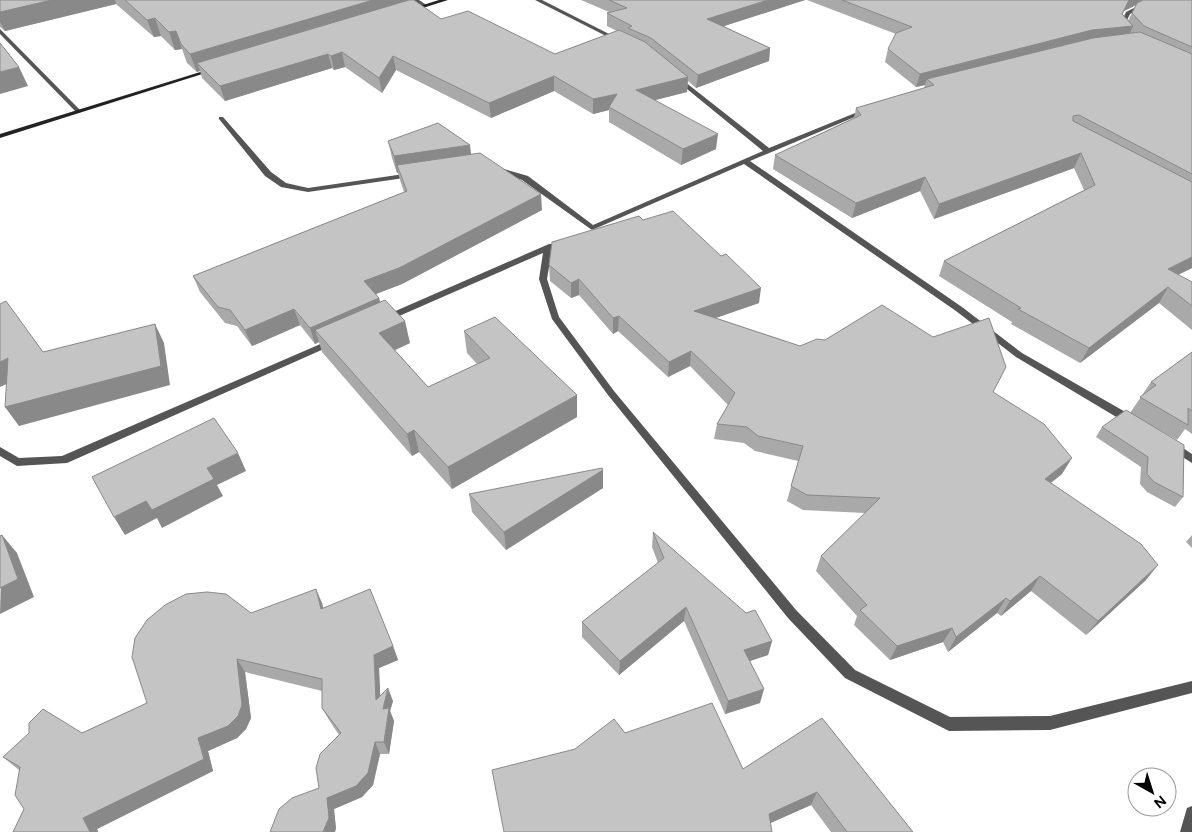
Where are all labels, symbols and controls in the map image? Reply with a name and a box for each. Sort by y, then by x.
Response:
north arrow [1127,767,1177,817]
text: N [1150,792,1169,812]

